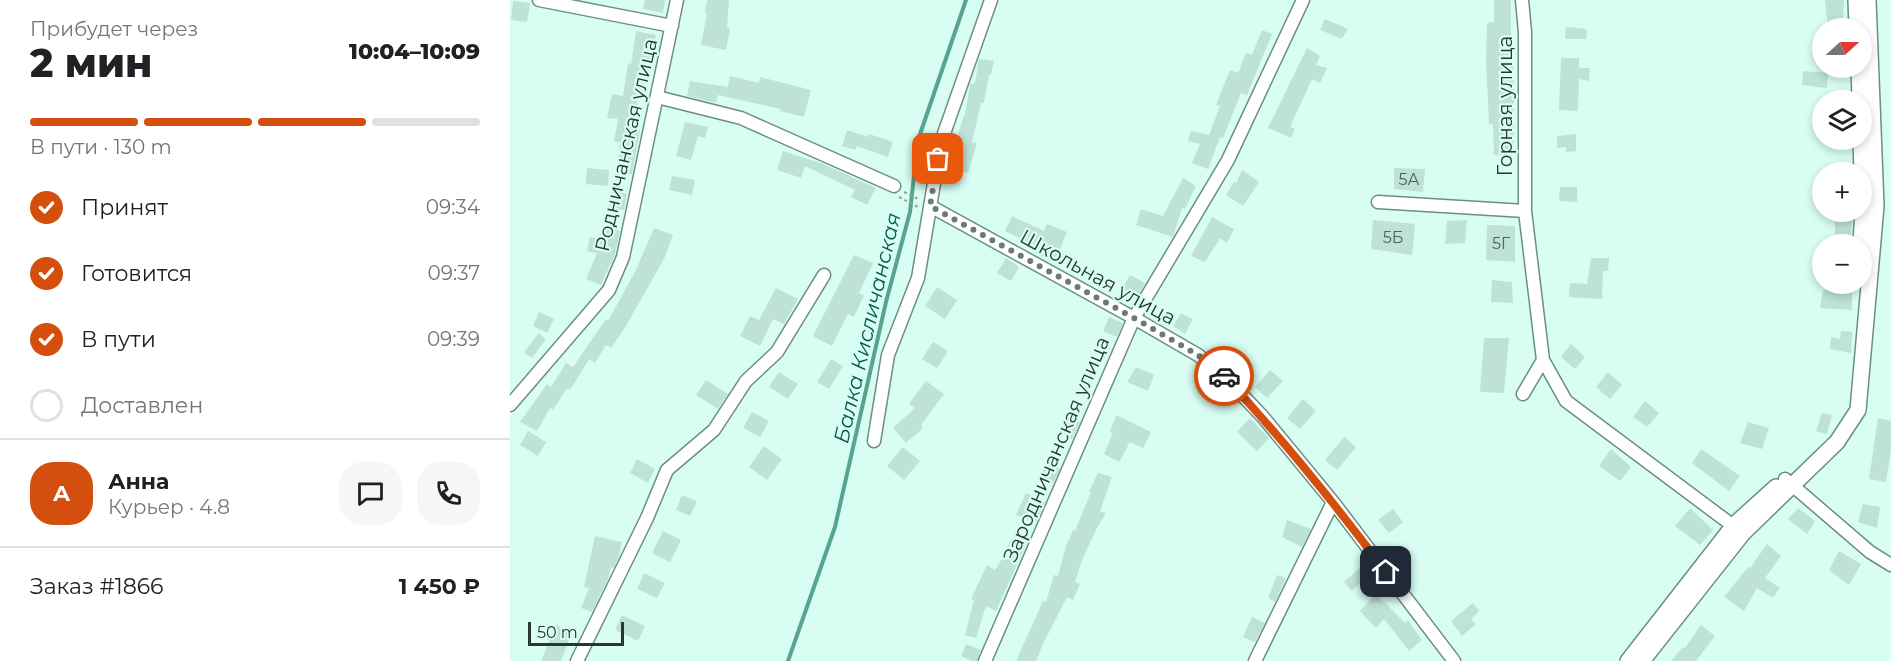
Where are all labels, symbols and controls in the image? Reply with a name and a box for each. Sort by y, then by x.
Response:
text: Прибудет через [30,17,198,41]
north arrow [1812,18,1872,78]
map controls [1812,18,1872,294]
street label: Родничанская улица [590,36,662,254]
street label: Горная улица [1493,36,1517,176]
text: 10:04–10:09 [349,38,480,65]
text: 2 мин [30,39,152,87]
button: layers [1812,90,1872,150]
pin [912,133,963,184]
text: В пути · 130 m [30,135,172,159]
icon: bag [921,142,954,175]
button: + [1812,162,1872,222]
house number: 5А [1399,170,1420,189]
icon: check [30,191,63,224]
text: Принят [81,194,168,221]
text: 09:34 [426,195,480,219]
water label: Балка Кисличанская [828,210,906,446]
street label: Школьная улица [1016,224,1180,330]
house number: 5Б [1383,228,1403,247]
house number: 5Г [1492,234,1511,253]
button: − [1812,234,1872,294]
icon: check [30,257,63,290]
text: Готовится [81,260,192,287]
text: 09:37 [428,261,480,285]
icon: check [30,323,63,356]
text: В пути [81,326,156,353]
text: 09:39 [427,327,480,351]
street label: Зародничанская улица [998,333,1114,565]
courier [1194,346,1254,406]
icon: car [1208,360,1241,393]
text: Доставлен [81,392,203,419]
button: chat [339,462,402,525]
button: phone [417,462,480,525]
text: Анна [108,468,169,495]
text: А [53,480,70,507]
text: Курьер · 4.8 [108,495,230,519]
pin [1360,546,1411,597]
icon: home [1369,555,1402,588]
text: Заказ #1866 [30,573,163,600]
text: 1 450 ₽ [399,573,480,600]
scale bar [528,619,624,646]
text: 50 m [537,623,578,642]

